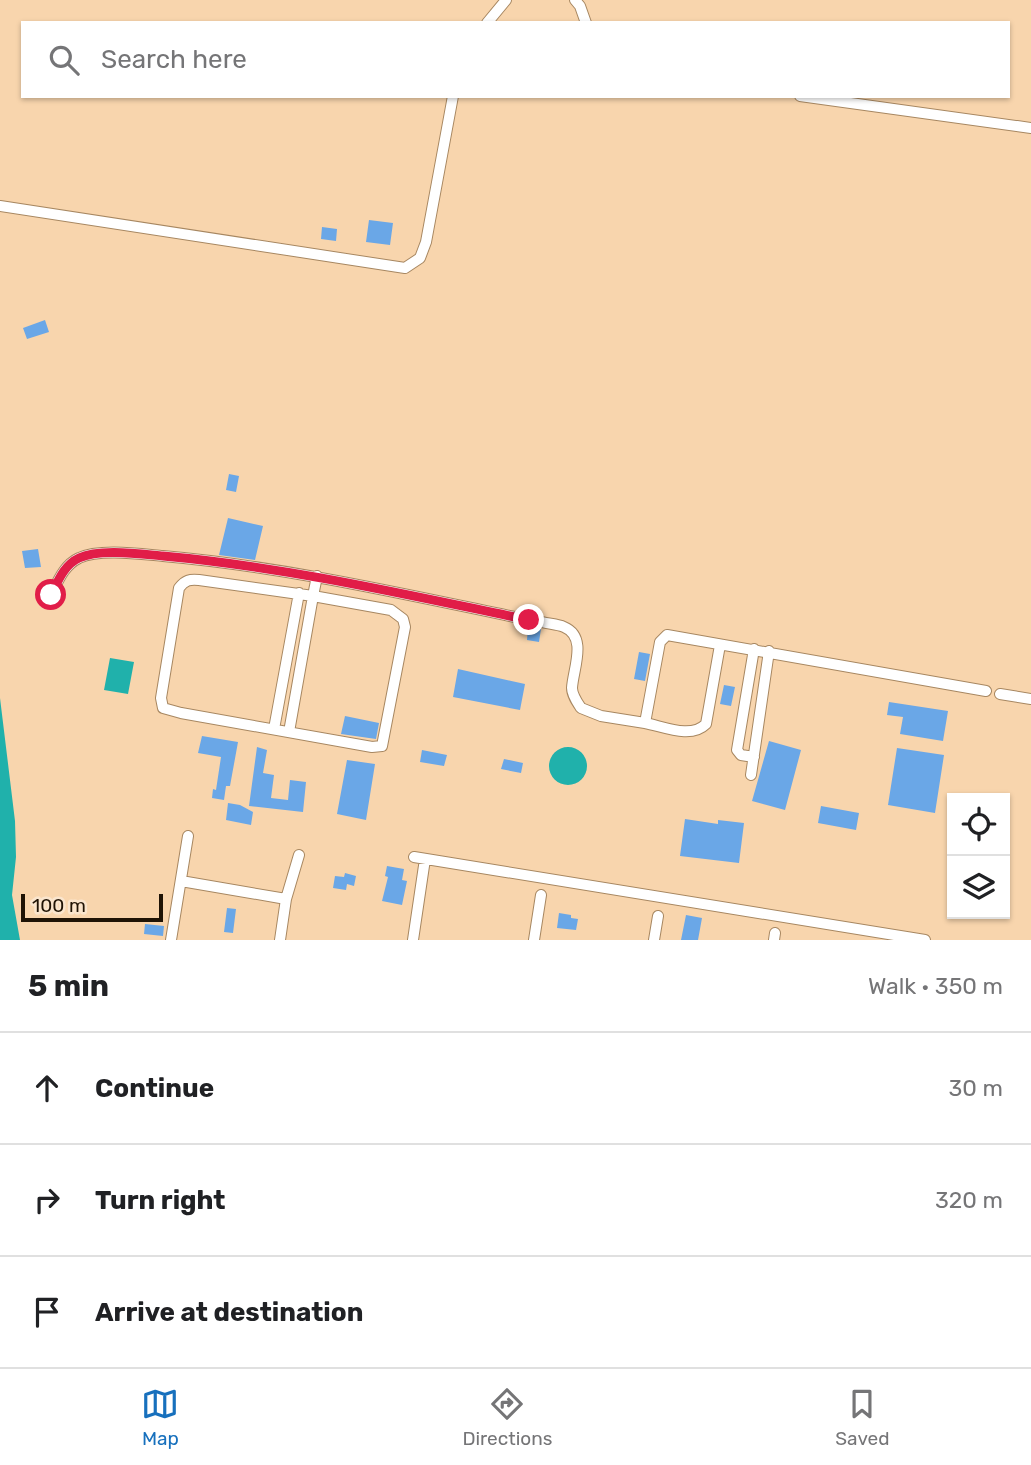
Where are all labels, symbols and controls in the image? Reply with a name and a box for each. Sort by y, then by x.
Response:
search box [21,21,1010,98]
icon: search [45,41,83,79]
text: Search here [101,44,247,75]
route start [35,579,66,610]
route end [513,604,544,635]
map controls [947,793,1010,919]
button: locate [947,793,1010,856]
button: layers [947,856,1010,919]
scale bar [21,891,163,923]
text: 100 m [32,894,86,917]
text: 5 min [28,968,109,1004]
text: Walk · 350 m [868,972,1003,1000]
icon: ahead [28,1069,66,1107]
text: Continue [95,1073,214,1104]
text: 30 m [948,1074,1003,1102]
icon: right [28,1181,66,1219]
text: Turn right [95,1185,225,1216]
text: 320 m [935,1186,1003,1214]
icon: arrive [28,1293,66,1331]
text: Arrive at destination [95,1297,363,1328]
tab: Map [141,1385,179,1450]
tab: Directions [462,1385,552,1450]
tab: Saved [835,1385,890,1450]

